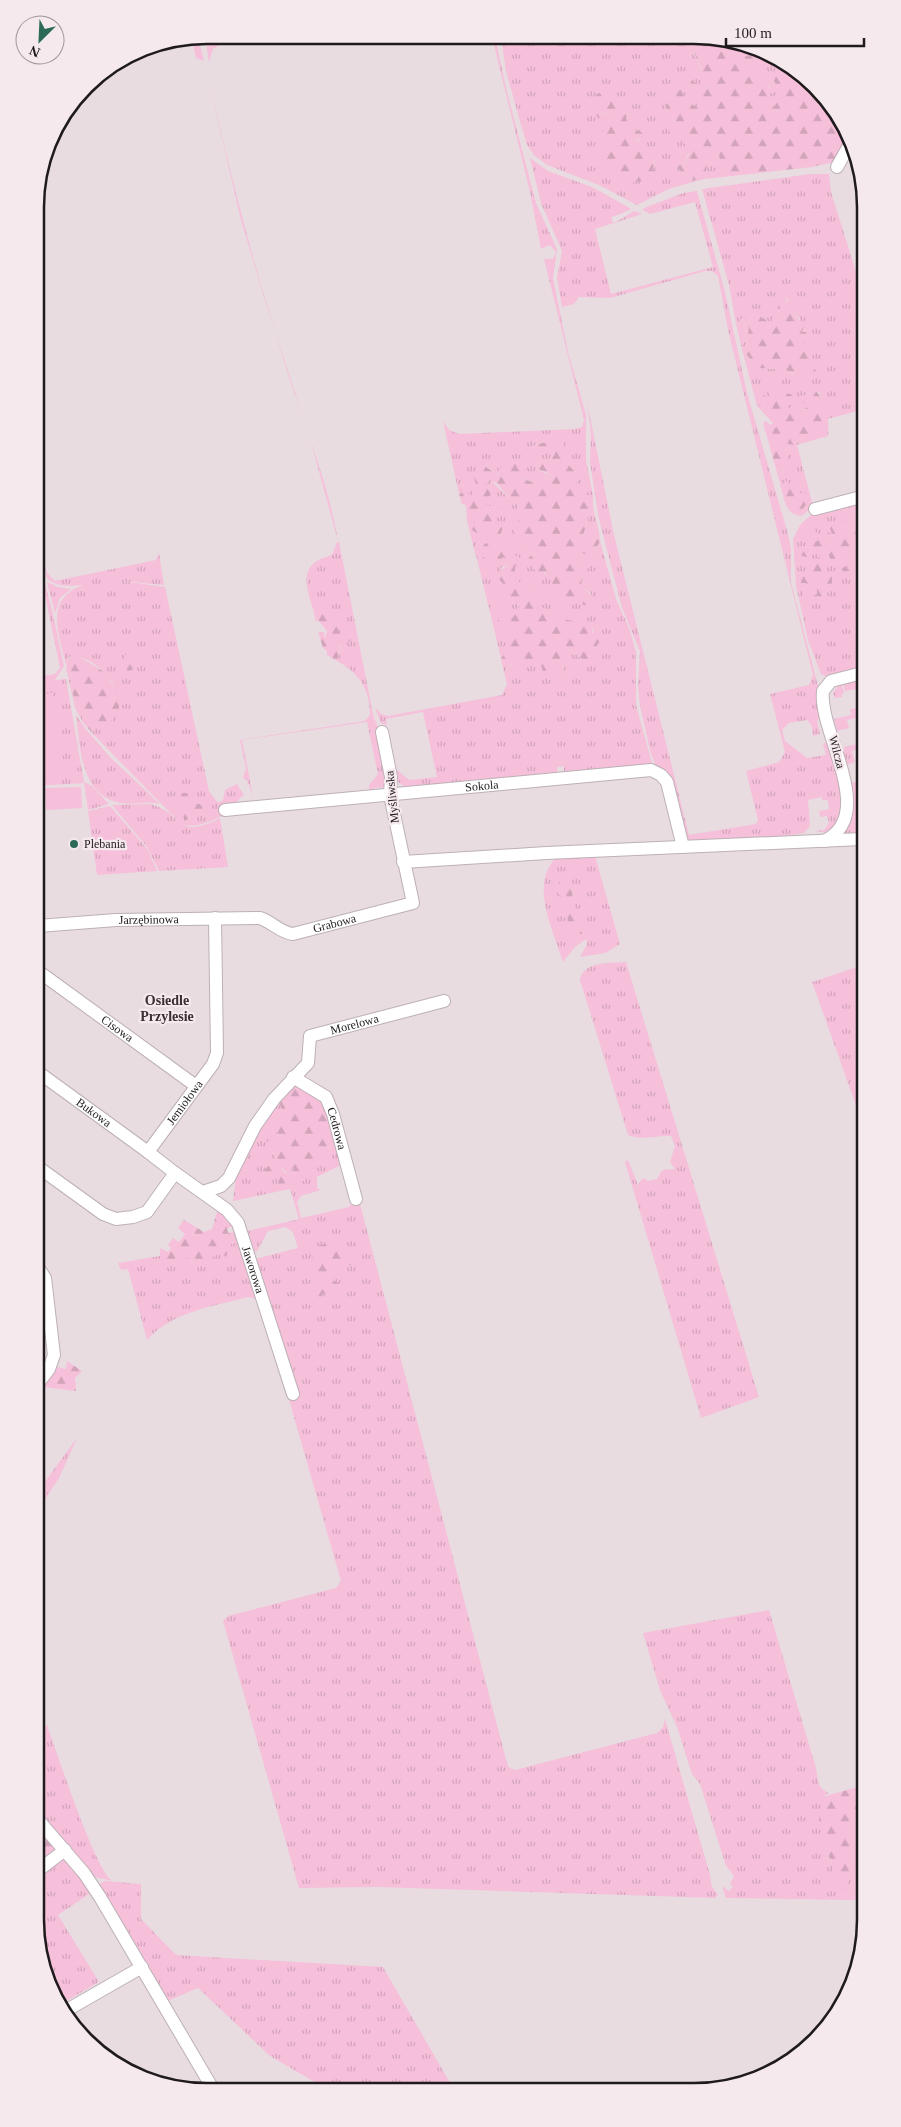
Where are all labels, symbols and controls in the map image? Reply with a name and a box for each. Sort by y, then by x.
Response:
north arrow [15,15,65,65]
scale bar [726,15,864,47]
text: 100 m [734,25,772,41]
text: N [27,43,43,60]
street label: Wilcza [826,734,848,771]
street label: Myśliwska [382,769,402,824]
street label: Sokola [465,777,500,794]
place label: Plebania [84,837,126,851]
marker: Plebania [68,838,80,850]
street label: Grabowa [311,911,358,936]
street label: Jarzębinowa [119,912,180,927]
district label: Osiedle Przylesie [140,993,194,1024]
street label: Morelowa [329,1011,381,1037]
street label: Cisowa [99,1012,136,1045]
street label: Jemiołowa [164,1077,206,1127]
street label: Bukowa [74,1095,115,1130]
street label: Cedrowa [324,1105,350,1152]
street label: Jaworowa [239,1244,267,1296]

